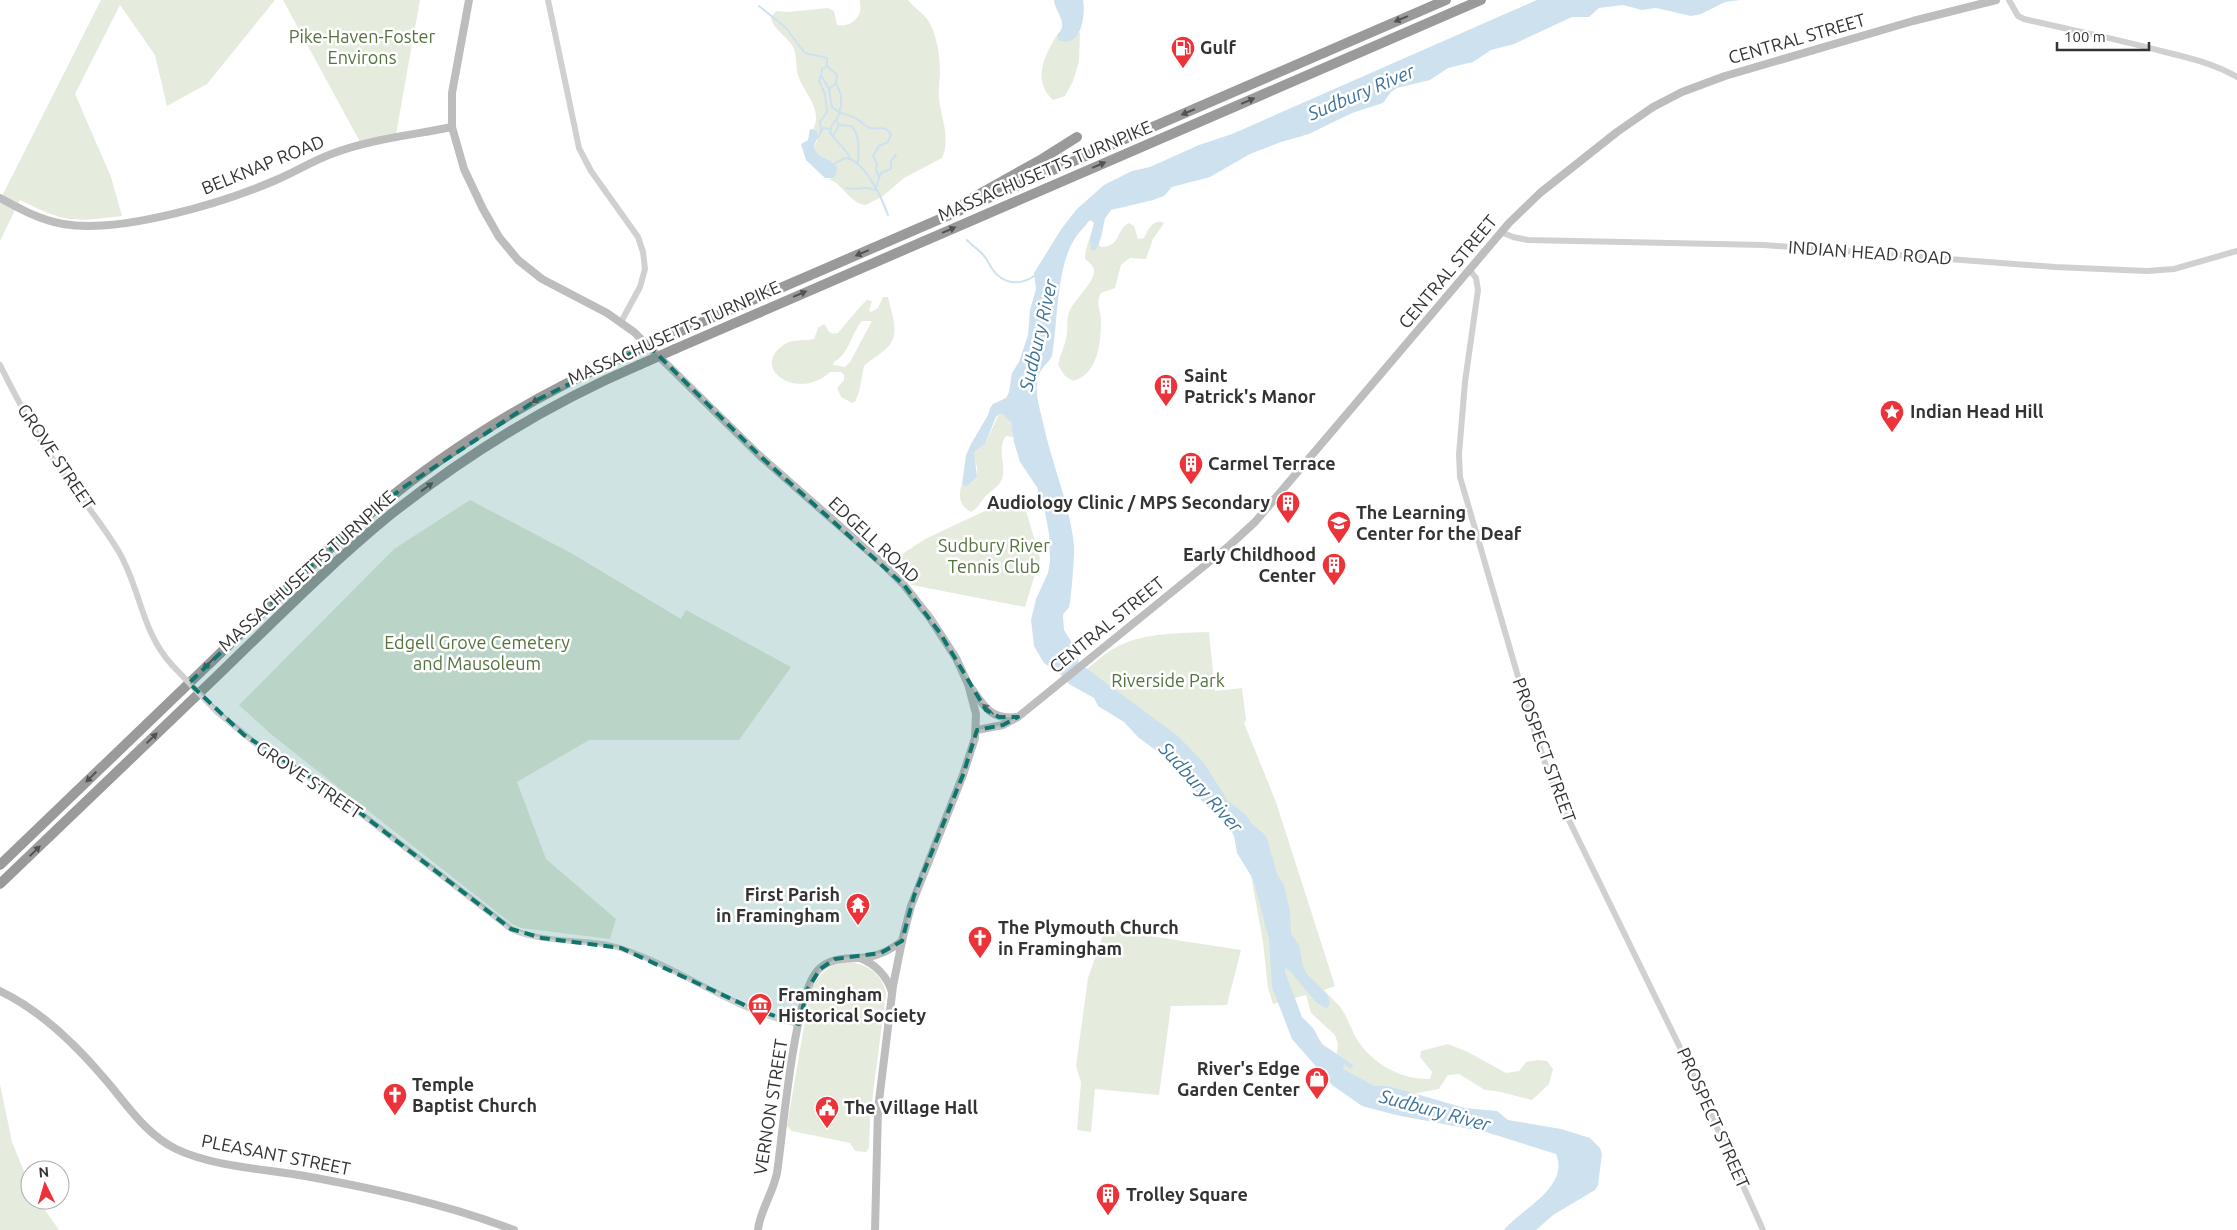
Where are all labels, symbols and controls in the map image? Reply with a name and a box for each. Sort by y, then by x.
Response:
street label: CENTRAL STREET [1726,9,1868,67]
one-way arrow [1394,16,1408,24]
scale bar [2057,20,2150,52]
park label: Pike-Haven-Foster Environs [289,26,435,67]
text: 100 m [2064,28,2106,45]
fuel station icon: Gulf [1170,35,1196,69]
place label: Gulf [1200,37,1236,57]
water label: Sudbury River [1303,59,1418,125]
one-way arrow [1241,97,1256,105]
one-way arrow [1181,108,1195,116]
street label: MASSACHUSETTS TURNPIKE [935,116,1154,224]
street label: BELKNAP ROAD [198,130,327,198]
one-way arrow [1092,161,1106,169]
street label: CENTRAL STREET [1394,211,1500,332]
one-way arrow [942,225,956,233]
street label: INDIAN HEAD ROAD [1787,236,1953,268]
one-way arrow [855,249,869,257]
street label: MASSACHUSETTS TURNPIKE [564,276,783,388]
water label: Sudbury River [1014,276,1062,394]
one-way arrow [793,290,807,298]
place label: Saint Patrick's Manor [1184,365,1316,406]
building icon: Saint Patrick's Manor [1153,373,1179,407]
one-way arrow [532,394,545,403]
place icon: Indian Head Hill [1879,399,1905,433]
street label: GROVE STREET [14,400,100,513]
place label: Indian Head Hill [1910,401,2044,421]
building icon: Carmel Terrace [1178,451,1204,485]
place label: Carmel Terrace [1208,453,1336,473]
one-way arrow [420,482,433,493]
street label: MASSACHUSETTS TURNPIKE [214,486,399,655]
building icon: Audiology Clinic / MPS Secondary [1275,490,1301,524]
street label: EDGELL ROAD [825,492,924,586]
place label: Audiology Clinic / MPS Secondary [987,492,1270,512]
place label: The Learning Center for the Deaf [1356,502,1522,543]
school or university icon: The Learning Center for the Deaf [1326,510,1352,544]
park label: Sudbury River Tennis Club [938,535,1050,576]
place label: Early Childhood Center [1183,544,1317,585]
building icon: Early Childhood Center [1321,552,1347,586]
street label: CENTRAL STREET [1045,572,1168,677]
park label: Edgell Grove Cemetery and Mausoleum [384,632,570,673]
one-way arrow [203,658,215,670]
park label: Riverside Park [1111,670,1225,690]
street label: PROSPECT STREET [1510,675,1580,825]
one-way arrow [982,703,994,715]
one-way arrow [146,732,158,744]
street label: GROVE STREET [253,736,366,822]
water label: Sudbury River [1154,737,1248,837]
one-way arrow [86,771,98,783]
one-way arrow [29,845,41,857]
place label: First Parish in Framingham [716,884,840,925]
temple icon: First Parish in Framingham [845,892,871,926]
place label: The Plymouth Church in Framingham [998,917,1179,958]
church icon: The Plymouth Church in Framingham [967,925,993,959]
place label: Framingham Historical Society [778,984,926,1025]
museum icon: Framingham Historical Society [747,992,773,1026]
street label: VERNON STREET [749,1037,791,1176]
street label: PROSPECT STREET [1674,1044,1754,1191]
place label: River's Edge Garden Center [1177,1058,1301,1099]
shop icon: River's Edge Garden Center [1304,1066,1330,1100]
place label: Temple Baptist Church [412,1074,537,1115]
church icon: Temple Baptist Church [382,1082,408,1116]
water label: Sudbury River [1376,1084,1494,1136]
public building icon: The Village Hall [814,1095,840,1129]
place label: The Village Hall [844,1097,979,1117]
street label: PLEASANT STREET [200,1130,352,1178]
north arrow [20,1160,70,1210]
text: N [38,1164,50,1180]
building icon: Trolley Square [1095,1182,1121,1216]
place label: Trolley Square [1126,1184,1248,1204]

